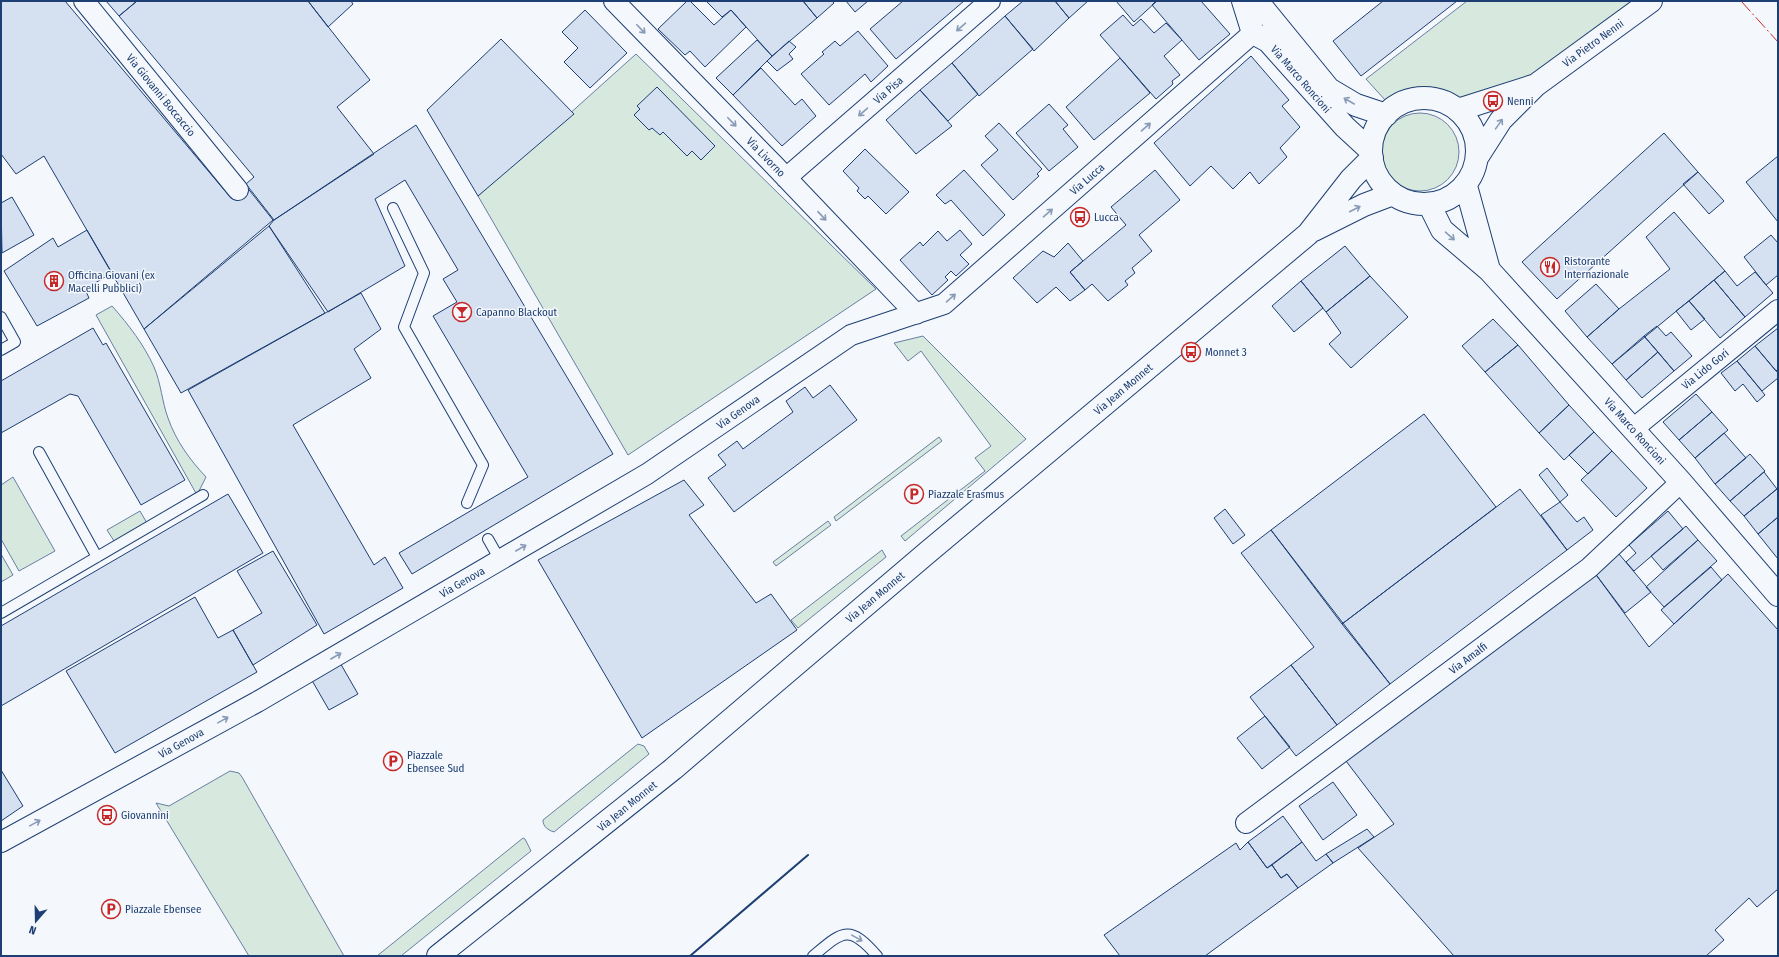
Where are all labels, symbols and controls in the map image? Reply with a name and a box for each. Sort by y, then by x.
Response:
street label: Via Pietro Nenni [1560,17,1627,70]
one-way arrow [956,22,966,31]
one-way arrow [636,24,646,34]
street label: Via Marco Roncioni [1268,43,1334,116]
street label: Via Giovanni Boccaccio [123,51,198,139]
street label: Via Pisa [871,74,906,107]
bus stop icon: Nenni [1482,90,1504,112]
place label: Nenni [1507,95,1534,108]
one-way arrow [1343,96,1355,104]
one-way arrow [858,107,868,116]
one-way arrow [727,117,737,127]
one-way arrow [1495,118,1503,129]
one-way arrow [1141,122,1151,131]
street label: Via Livorno [744,135,788,180]
street label: Via Lucca [1067,161,1107,198]
one-way arrow [1349,205,1361,213]
bus stop icon: Lucca [1069,206,1091,228]
one-way arrow [1043,208,1054,217]
one-way arrow [817,211,827,221]
place label: Lucca [1094,211,1119,224]
one-way arrow [1445,232,1455,241]
place label: Ristorante Internazionale [1564,255,1629,281]
restaurant icon: Ristorante Internazionale [1539,256,1561,278]
place label: Officina Giovani (ex Macelli Pubblici) [68,269,155,295]
building icon: Officina Giovani (ex Macelli Pubblici) [43,270,65,292]
one-way arrow [945,294,956,303]
bar icon: Capanno Blackout [451,301,473,323]
place label: Capanno Blackout [476,306,558,319]
bus stop icon: Monnet 3 [1180,341,1202,363]
place label: Monnet 3 [1205,346,1247,359]
street label: Via Lido Gori [1679,346,1732,392]
street label: Via Jean Monnet [1091,361,1156,418]
street label: Via Genova [714,393,762,432]
street label: Via Marco Roncioni [1601,395,1668,468]
parking icon: Piazzale Erasmus [903,483,925,505]
place label: Piazzale Erasmus [928,488,1004,501]
one-way arrow [515,543,527,551]
street label: Via Genova [437,564,487,601]
street label: Via Jean Monnet [843,569,908,626]
street label: Via Amalfi [1447,640,1490,677]
one-way arrow [330,651,342,659]
one-way arrow [217,716,229,724]
street label: Via Genova [156,726,206,761]
place label: Piazzale Ebensee Sud [407,749,465,775]
parking icon: Piazzale Ebensee Sud [382,750,404,772]
street label: Via Jean Monnet [595,778,660,834]
bus stop icon: Giovannini [96,804,118,826]
place label: Giovannini [121,809,169,822]
one-way arrow [29,819,41,826]
parking icon: Piazzale Ebensee [100,898,122,920]
north arrow [16,901,56,941]
place label: Piazzale Ebensee [125,903,201,916]
text: N [27,923,38,937]
one-way arrow [851,935,863,942]

